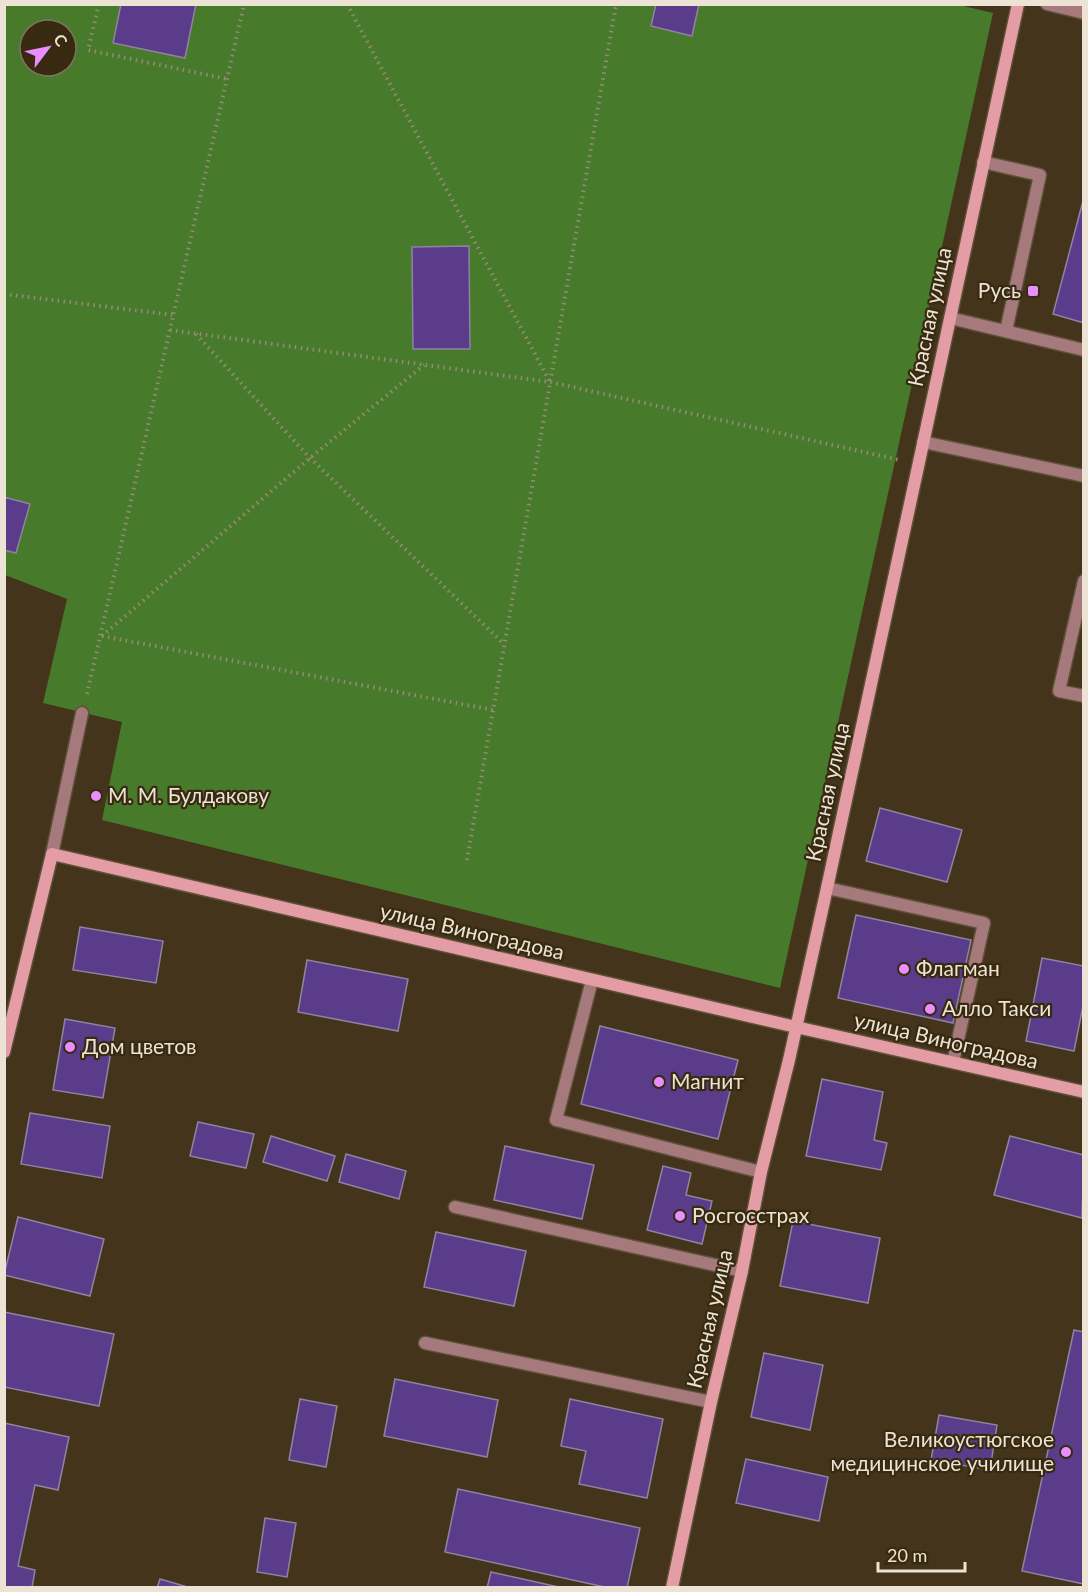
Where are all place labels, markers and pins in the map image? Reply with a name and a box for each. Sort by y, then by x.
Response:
place label: Русь [978,277,1021,302]
marker: Русь [1026,284,1040,298]
place label: М. М. Булдакову [108,782,269,807]
marker: М. М. Булдакову [89,789,103,803]
place label: Флагман [916,955,1000,980]
marker: Флагман [897,962,911,976]
place label: Алло Такси [942,995,1051,1020]
marker: Алло Такси [923,1002,937,1016]
place label: Дом цветов [82,1033,197,1058]
marker: Дом цветов [63,1040,77,1054]
place label: Магнит [671,1068,744,1093]
marker: Магнит [652,1075,666,1089]
place label: Росгосстрах [692,1202,810,1227]
marker: Росгосстрах [673,1209,687,1223]
place label: Великоустюгское медицинское училище [831,1426,1054,1475]
marker: Великоустюгское медицинское училище [1059,1445,1073,1459]

